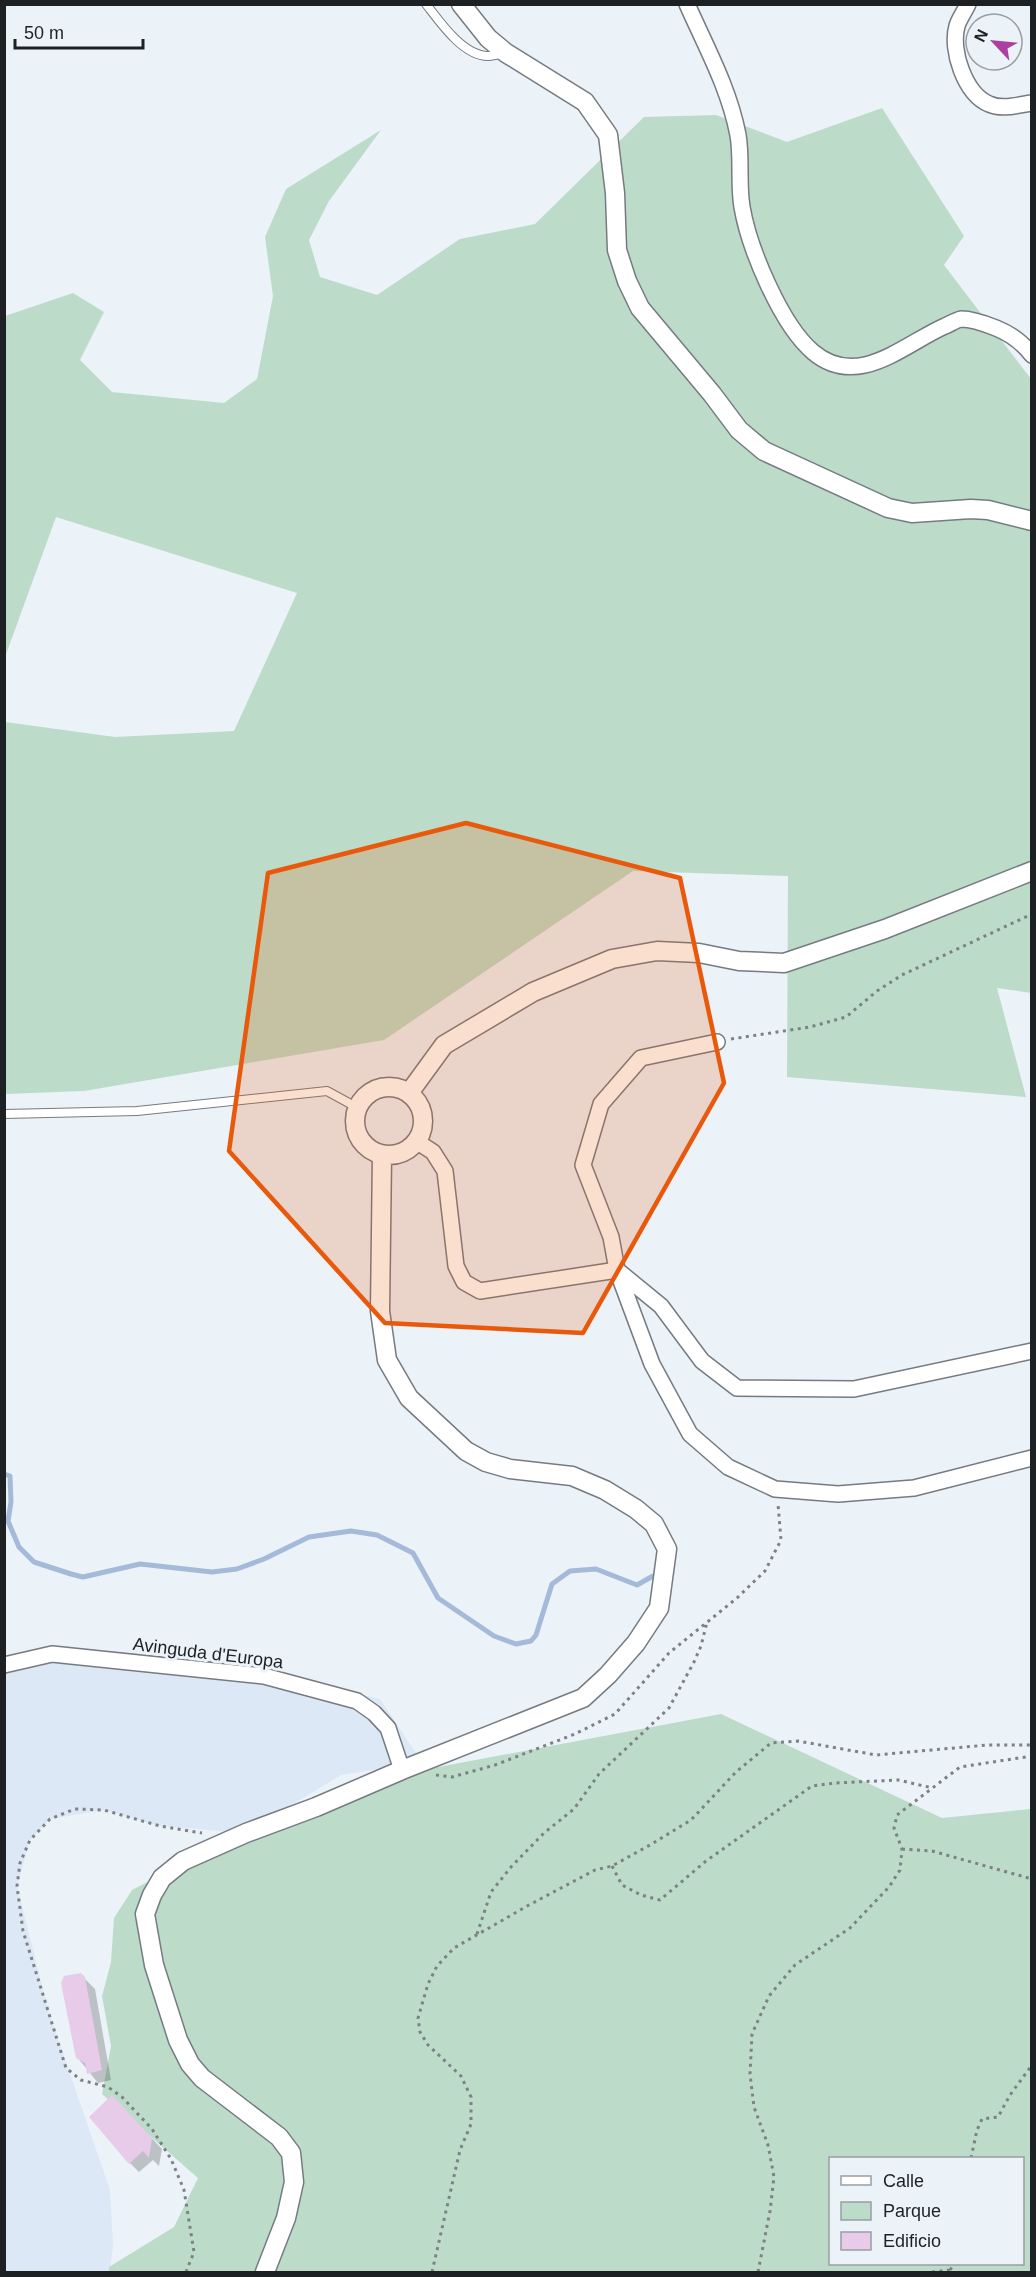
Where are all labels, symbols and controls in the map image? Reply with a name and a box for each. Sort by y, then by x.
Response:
scale bar [15,12,142,50]
north arrow [964,12,1024,72]
text: 50 m [24,23,64,43]
text: N [971,27,991,45]
street label: Avinguda d'Europa [132,1634,285,1672]
legend [829,2157,1024,2265]
text: Calle [883,2171,924,2191]
text: Parque [883,2201,941,2221]
text: Edificio [883,2231,941,2251]

